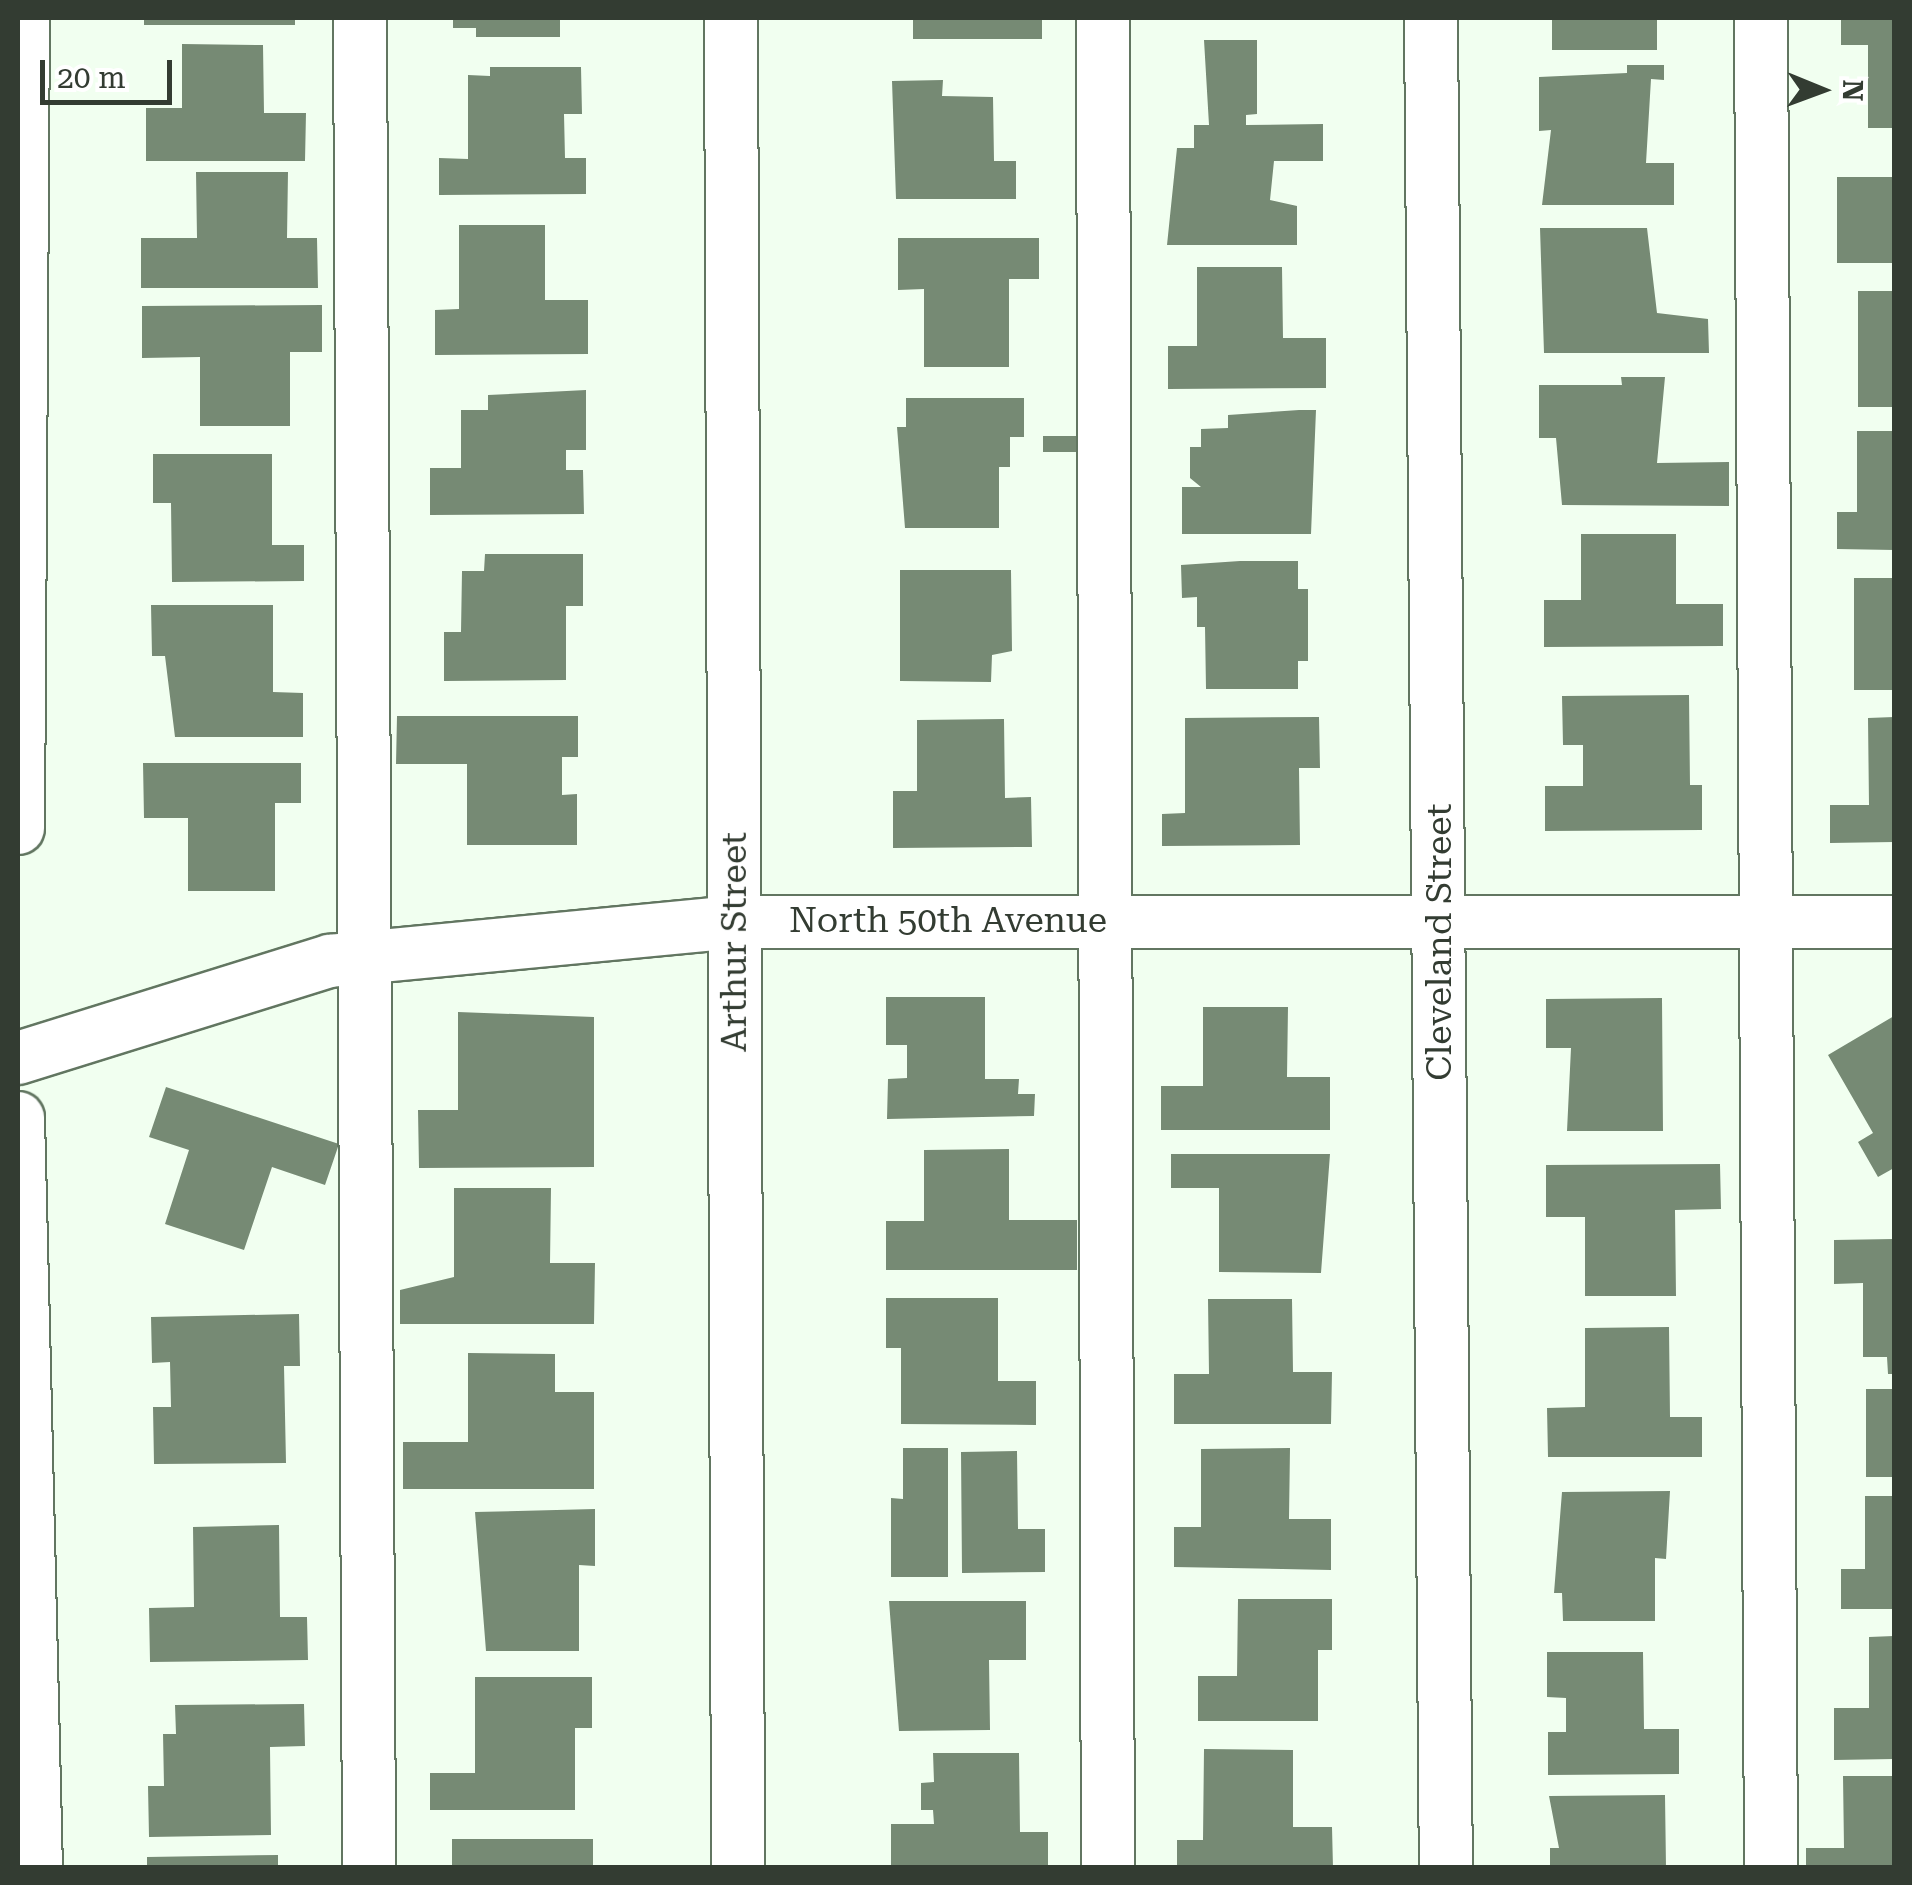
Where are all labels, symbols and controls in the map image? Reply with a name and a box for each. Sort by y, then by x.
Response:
scale bar [45,40,178,102]
north arrow [1772,40,1872,140]
text: 20 m [57,60,126,95]
text: N [1836,79,1869,102]
street label: Cleveland Street [1419,803,1461,1081]
street label: Arthur Street [714,832,756,1052]
street label: North 50th Avenue [789,900,1107,942]

